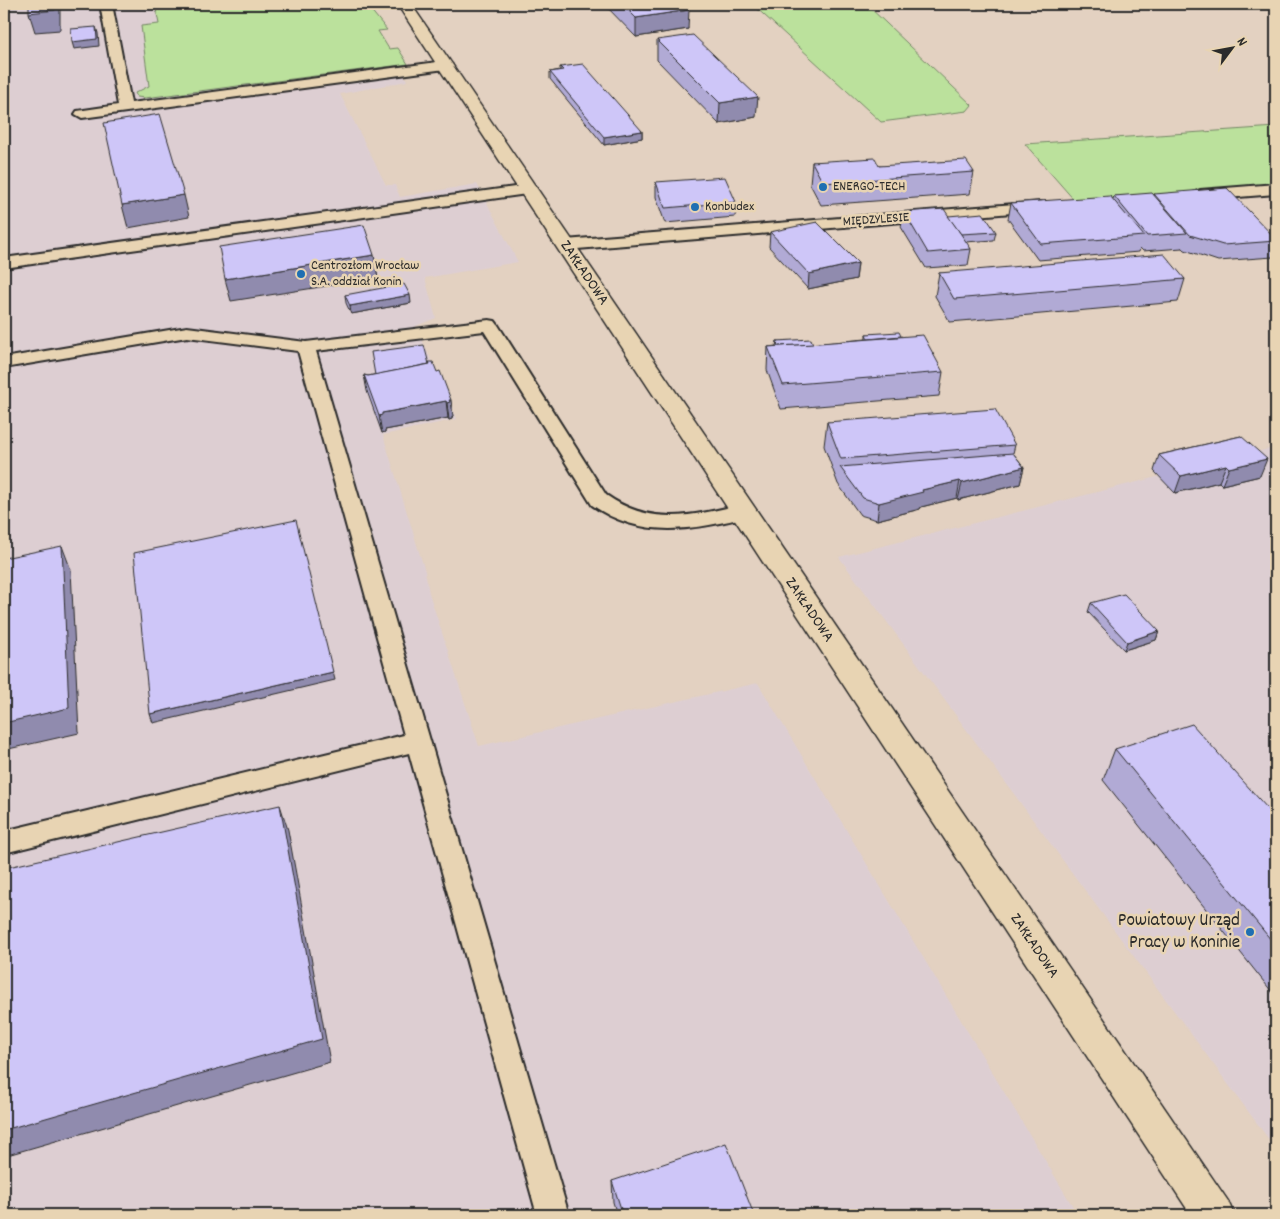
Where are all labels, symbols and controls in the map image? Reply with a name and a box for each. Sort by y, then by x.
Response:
north arrow [1208,22,1258,72]
text: N [1231,34,1252,50]
place label: ENERGO-TECH [833,177,905,197]
marker: ENERGO-TECH [817,181,829,193]
place label: Konbudex [705,197,754,217]
marker: Konbudex [689,201,701,213]
street label: MIĘDZYLESIE [842,208,910,232]
street label: ZAKŁADOWA [554,236,614,310]
place label: Centrozłom Wrocław S.A. oddział Konin [311,256,419,292]
marker: Centrozłom Wrocław S.A. oddział Konin [295,268,307,280]
street label: ZAKŁADOWA [779,573,839,647]
place label: Powiatowy Urząd Pracy w Koninie [1118,908,1240,957]
street label: ZAKŁADOWA [1004,909,1064,983]
marker: Powiatowy Urząd Pracy w Koninie [1244,926,1256,938]

